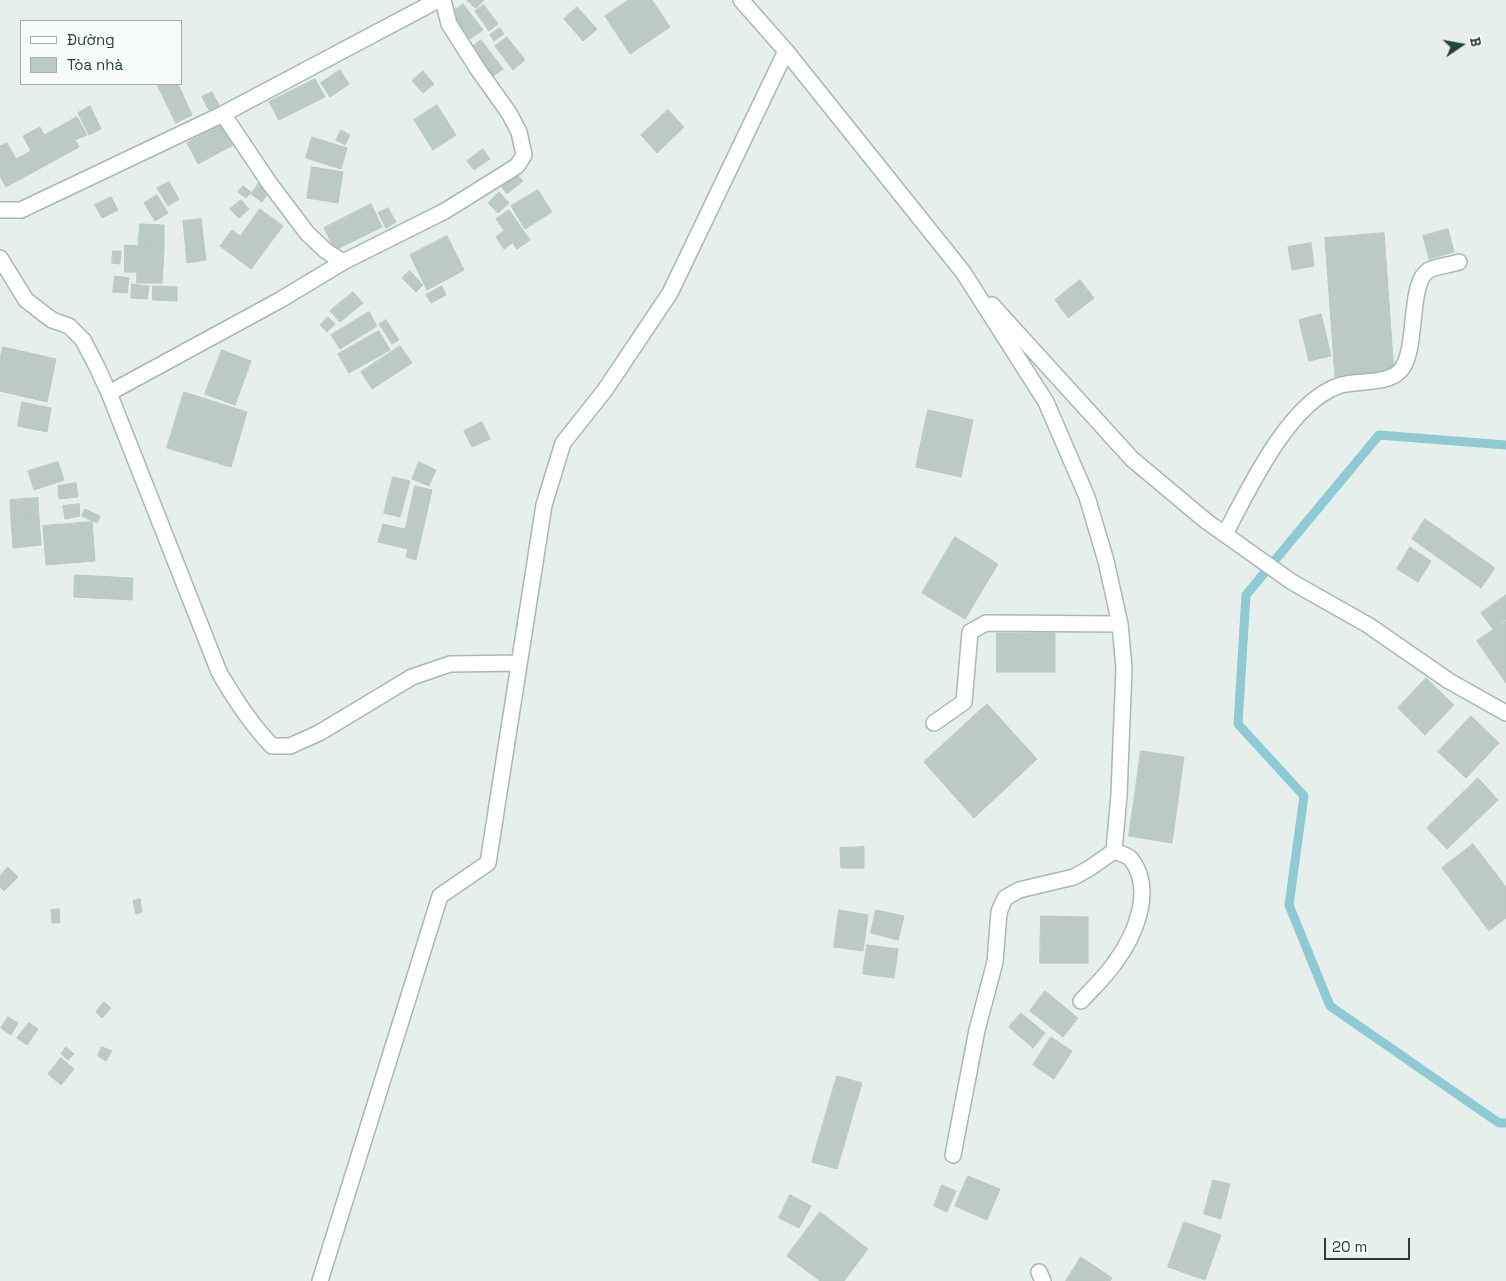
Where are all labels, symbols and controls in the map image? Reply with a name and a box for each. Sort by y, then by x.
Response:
legend [20,20,182,85]
north arrow [1436,20,1486,70]
text: Đường [67,30,115,49]
text: B [1466,35,1485,48]
text: Tòa nhà [67,55,123,74]
scale bar [1326,1228,1412,1260]
text: 20 m [1332,1237,1367,1256]

